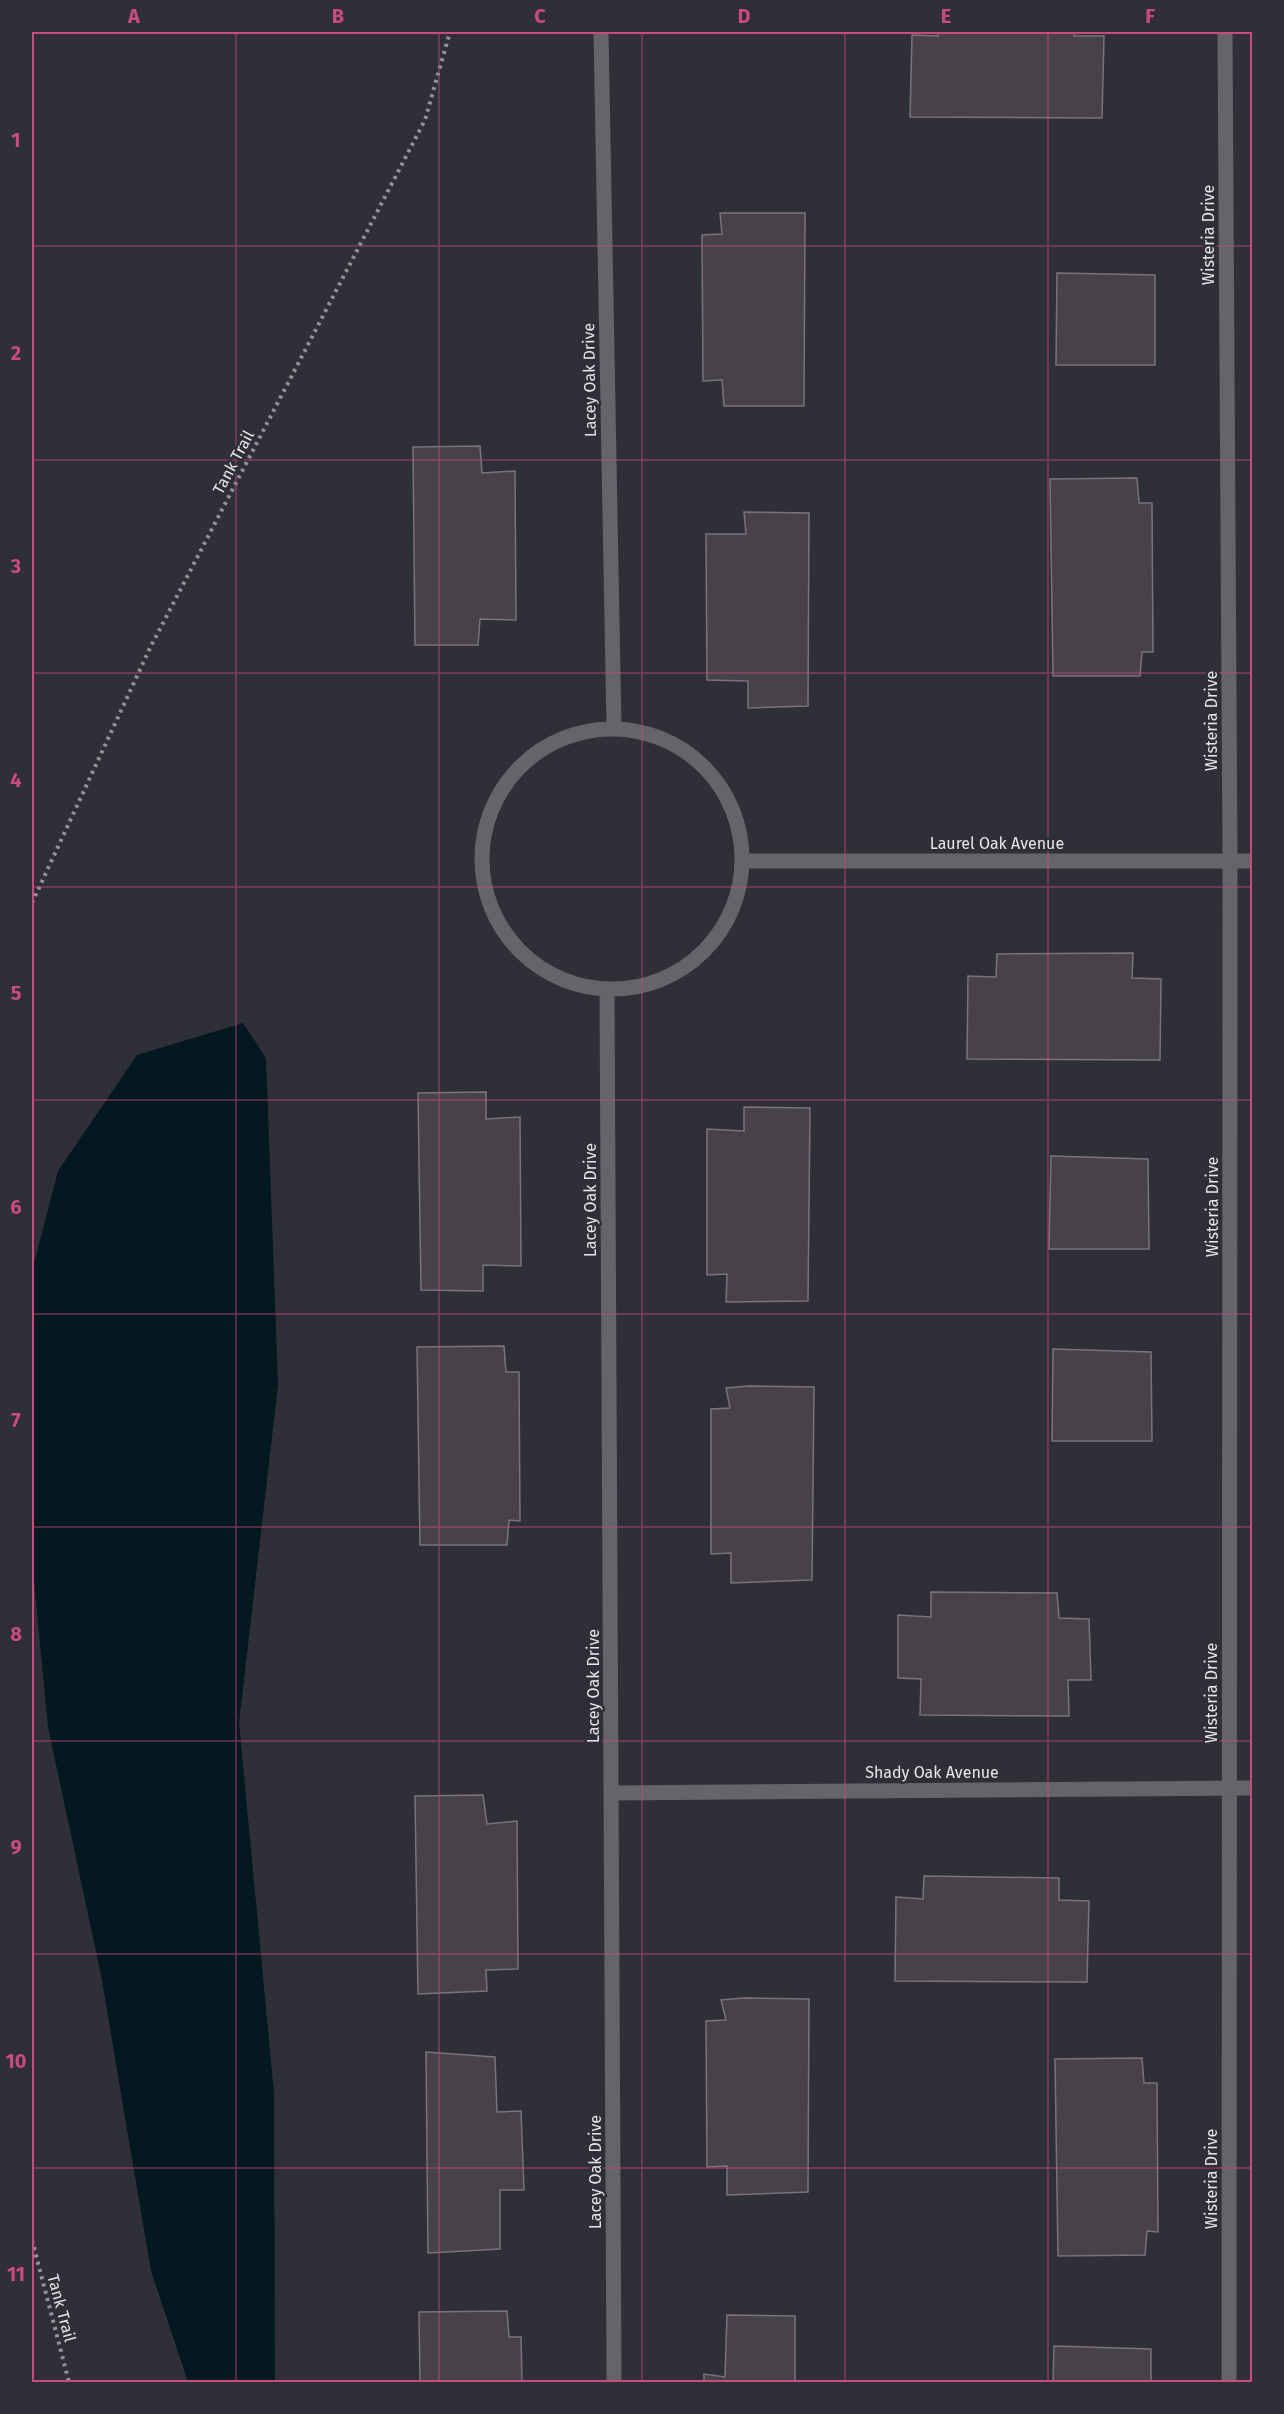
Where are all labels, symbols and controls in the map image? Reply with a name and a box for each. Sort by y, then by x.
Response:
text: A [127,4,141,28]
text: B [332,4,344,28]
text: C [534,4,546,28]
text: D [737,4,751,28]
text: E [941,4,951,28]
text: F [1145,4,1155,28]
text: 1 [11,128,21,152]
street label: Wisteria Drive [1199,185,1218,285]
street label: Lacey Oak Drive [579,323,600,437]
text: 2 [11,341,21,365]
street label: Tank Trail [209,427,258,497]
text: 3 [10,554,21,578]
street label: Wisteria Drive [1202,671,1221,771]
text: 4 [10,768,22,792]
street label: Laurel Oak Avenue [930,834,1064,853]
text: 5 [11,981,22,1005]
street label: Lacey Oak Drive [581,1143,600,1257]
street label: Wisteria Drive [1203,1157,1222,1257]
text: 6 [10,1195,22,1219]
text: 7 [11,1408,21,1432]
text: 8 [10,1622,22,1646]
street label: Lacey Oak Drive [584,1629,603,1743]
street label: Wisteria Drive [1202,1643,1221,1743]
street label: Shady Oak Avenue [865,1763,999,1782]
text: 9 [10,1835,22,1859]
text: 10 [6,2049,26,2073]
street label: Lacey Oak Drive [586,2115,605,2229]
street label: Wisteria Drive [1202,2129,1221,2229]
text: 11 [7,2262,25,2286]
street label: Tank Trail [43,2272,80,2344]

